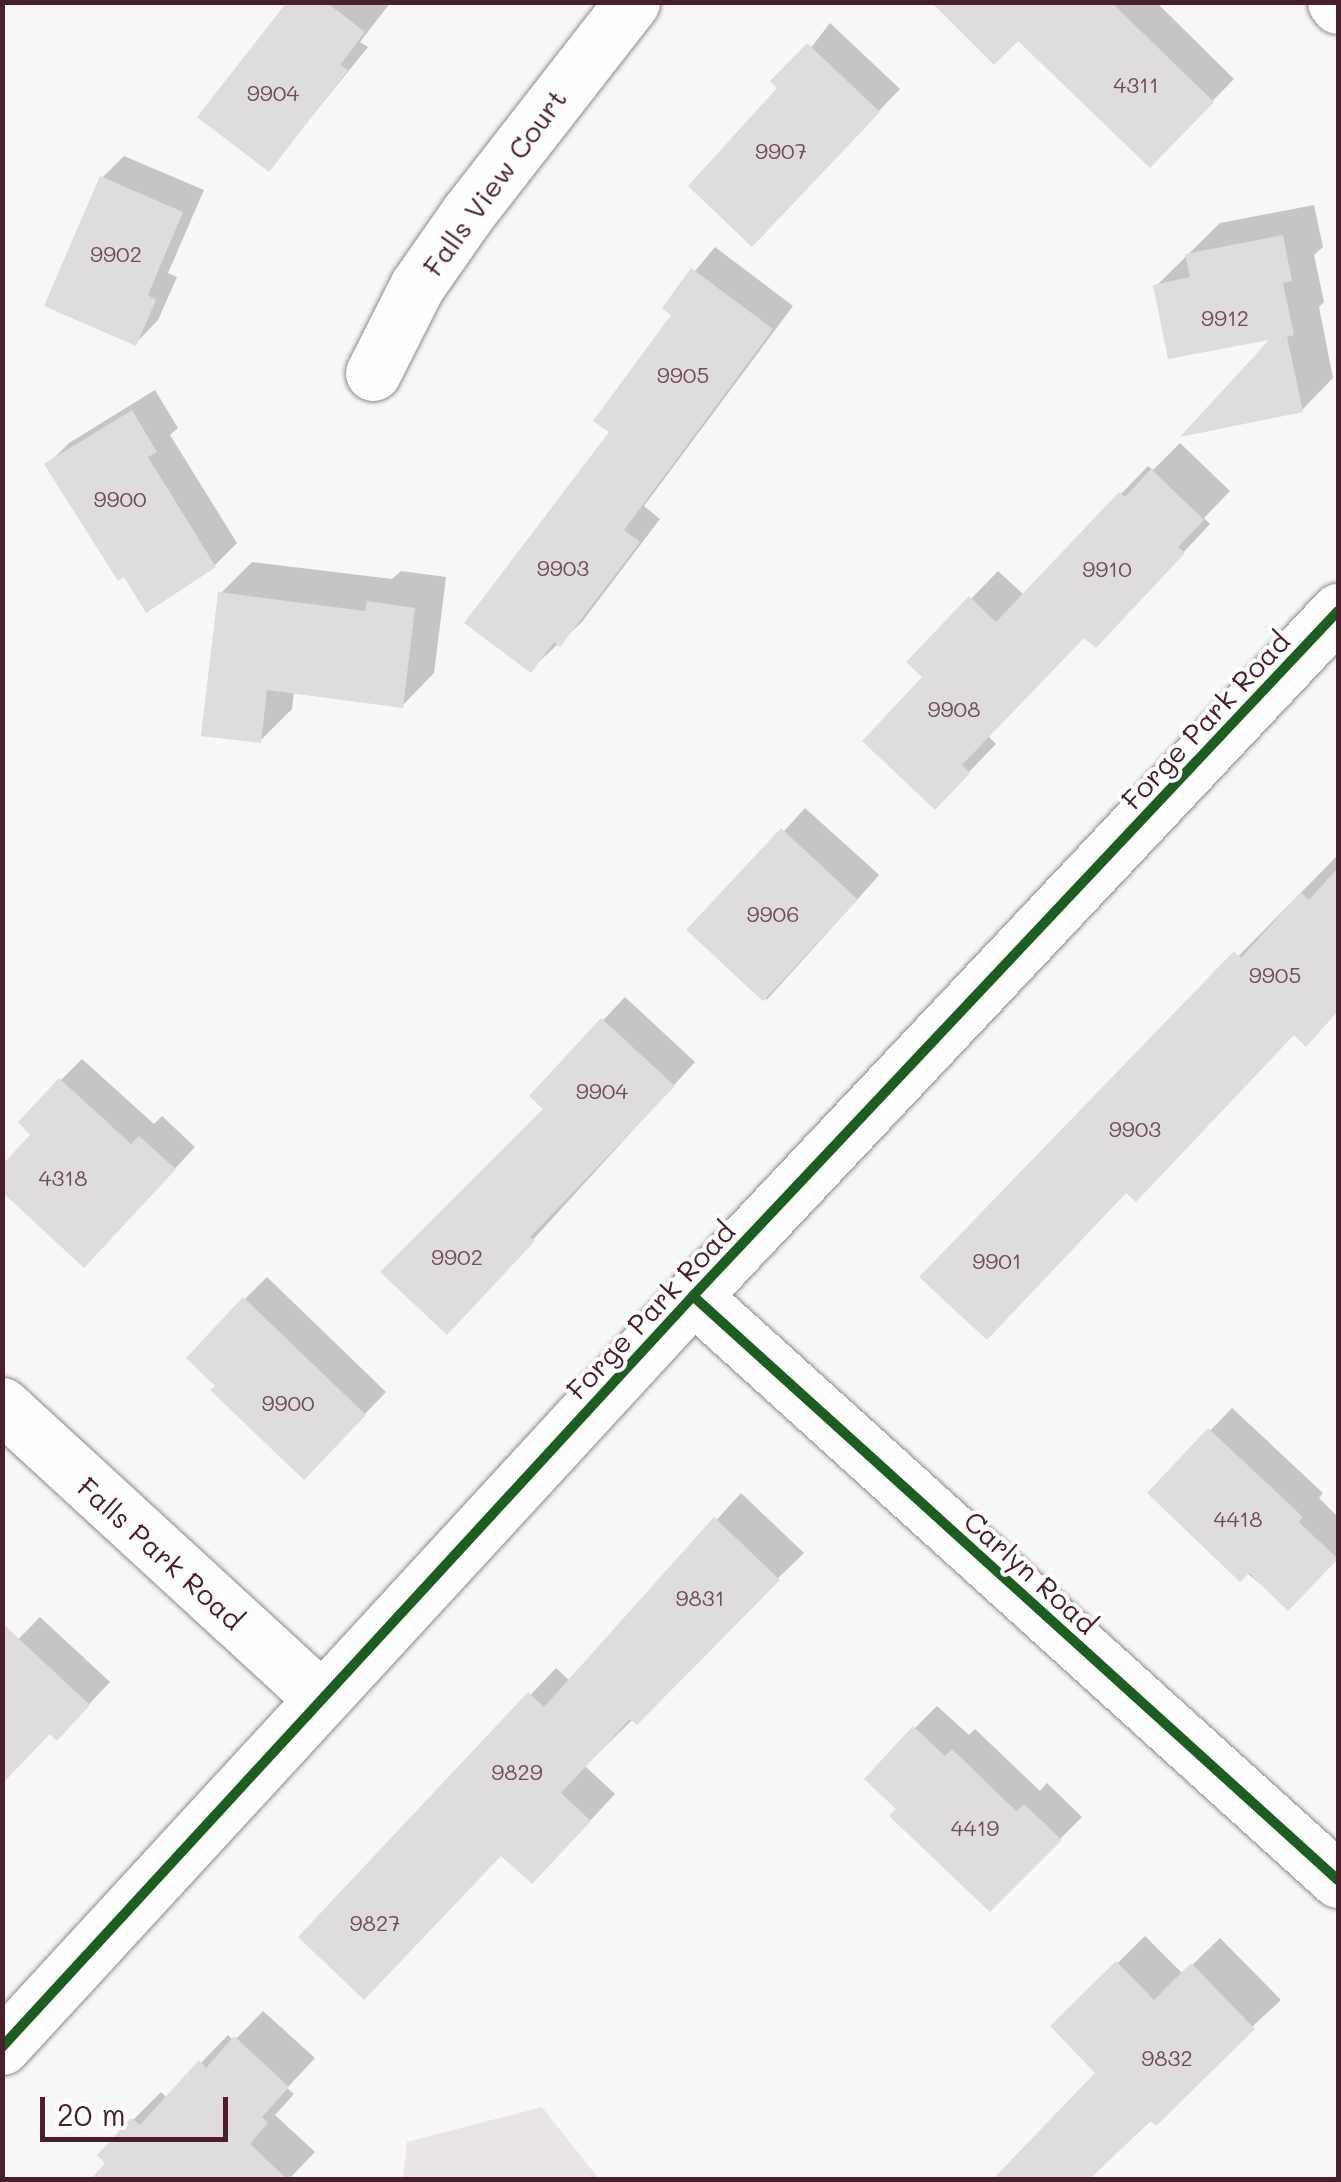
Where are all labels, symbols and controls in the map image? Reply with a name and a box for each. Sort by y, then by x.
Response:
house number: 4311 [1113,72,1159,98]
house number: 9904 [247,80,299,106]
street label: Falls View Court [415,82,573,282]
house number: 9907 [755,138,807,164]
house number: 9902 [90,241,142,267]
house number: 9912 [1201,305,1249,331]
house number: 9905 [657,362,709,388]
house number: 9900 [93,486,147,512]
house number: 9903 [537,555,589,581]
house number: 9910 [1082,556,1132,582]
street label: Forge Park Road [1114,624,1296,816]
house number: 9908 [928,696,980,722]
house number: 9906 [747,901,799,927]
house number: 9905 [1249,962,1301,988]
house number: 9904 [576,1078,628,1104]
house number: 9903 [1109,1116,1161,1142]
house number: 4318 [39,1165,87,1191]
street label: Forge Park Road [559,1214,741,1406]
house number: 9902 [431,1244,483,1270]
house number: 9901 [972,1248,1022,1274]
house number: 9900 [261,1390,315,1416]
street label: Falls Park Road [71,1470,251,1636]
street label: Carlyn Road [958,1504,1104,1640]
house number: 4418 [1214,1506,1262,1532]
house number: 9831 [675,1585,725,1611]
house number: 9829 [491,1759,543,1785]
house number: 4419 [951,1815,999,1841]
house number: 9827 [350,1910,400,1936]
house number: 9832 [1141,2045,1193,2071]
scale bar [45,2077,232,2139]
text: 20 m [57,2094,126,2134]

